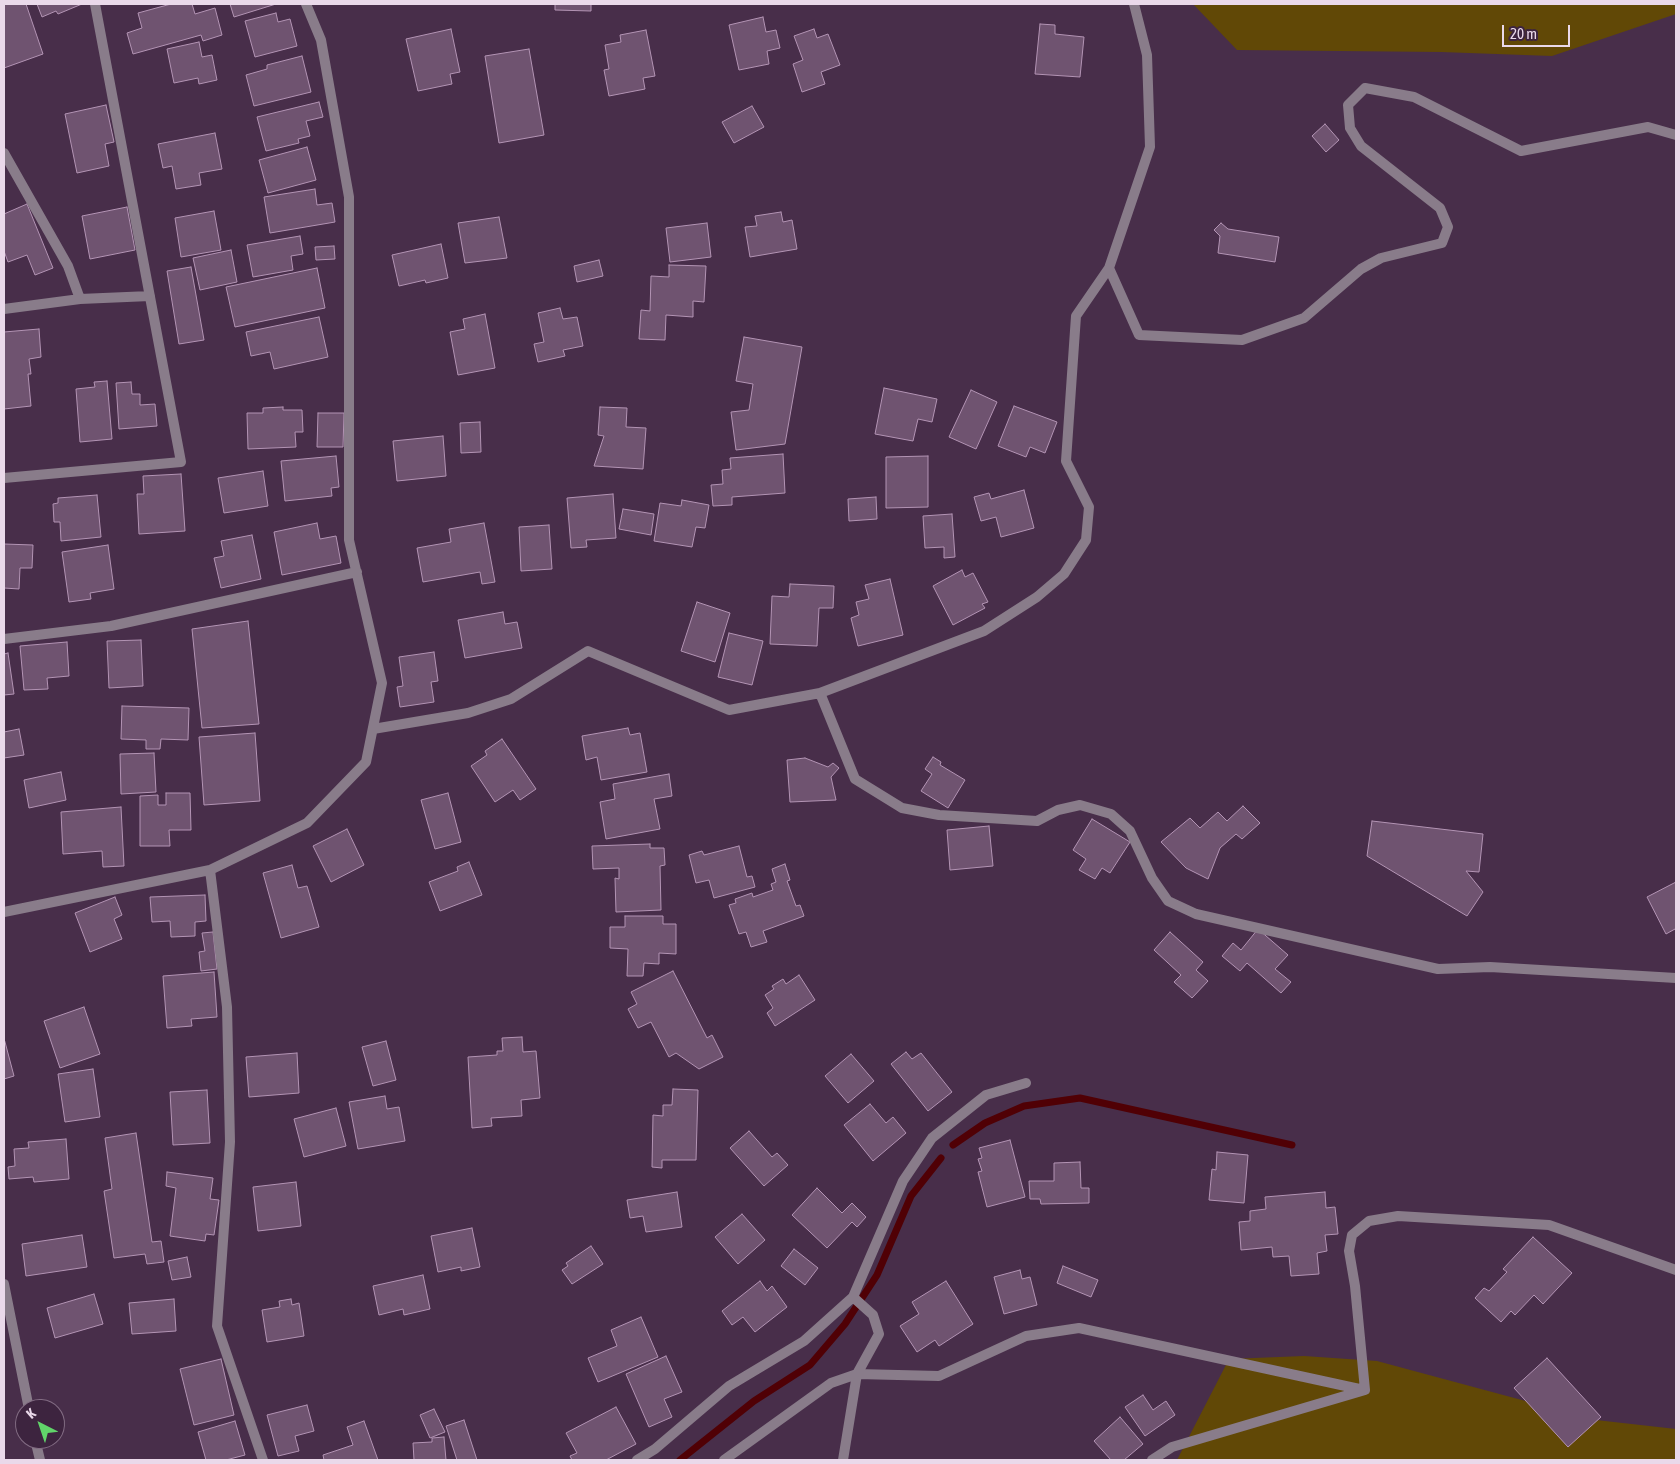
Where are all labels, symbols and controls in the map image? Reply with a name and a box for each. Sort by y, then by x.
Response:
scale bar [1505,15,1572,47]
text: 20 m [1510,25,1537,42]
north arrow [15,1399,65,1449]
text: K [23,1405,39,1422]

